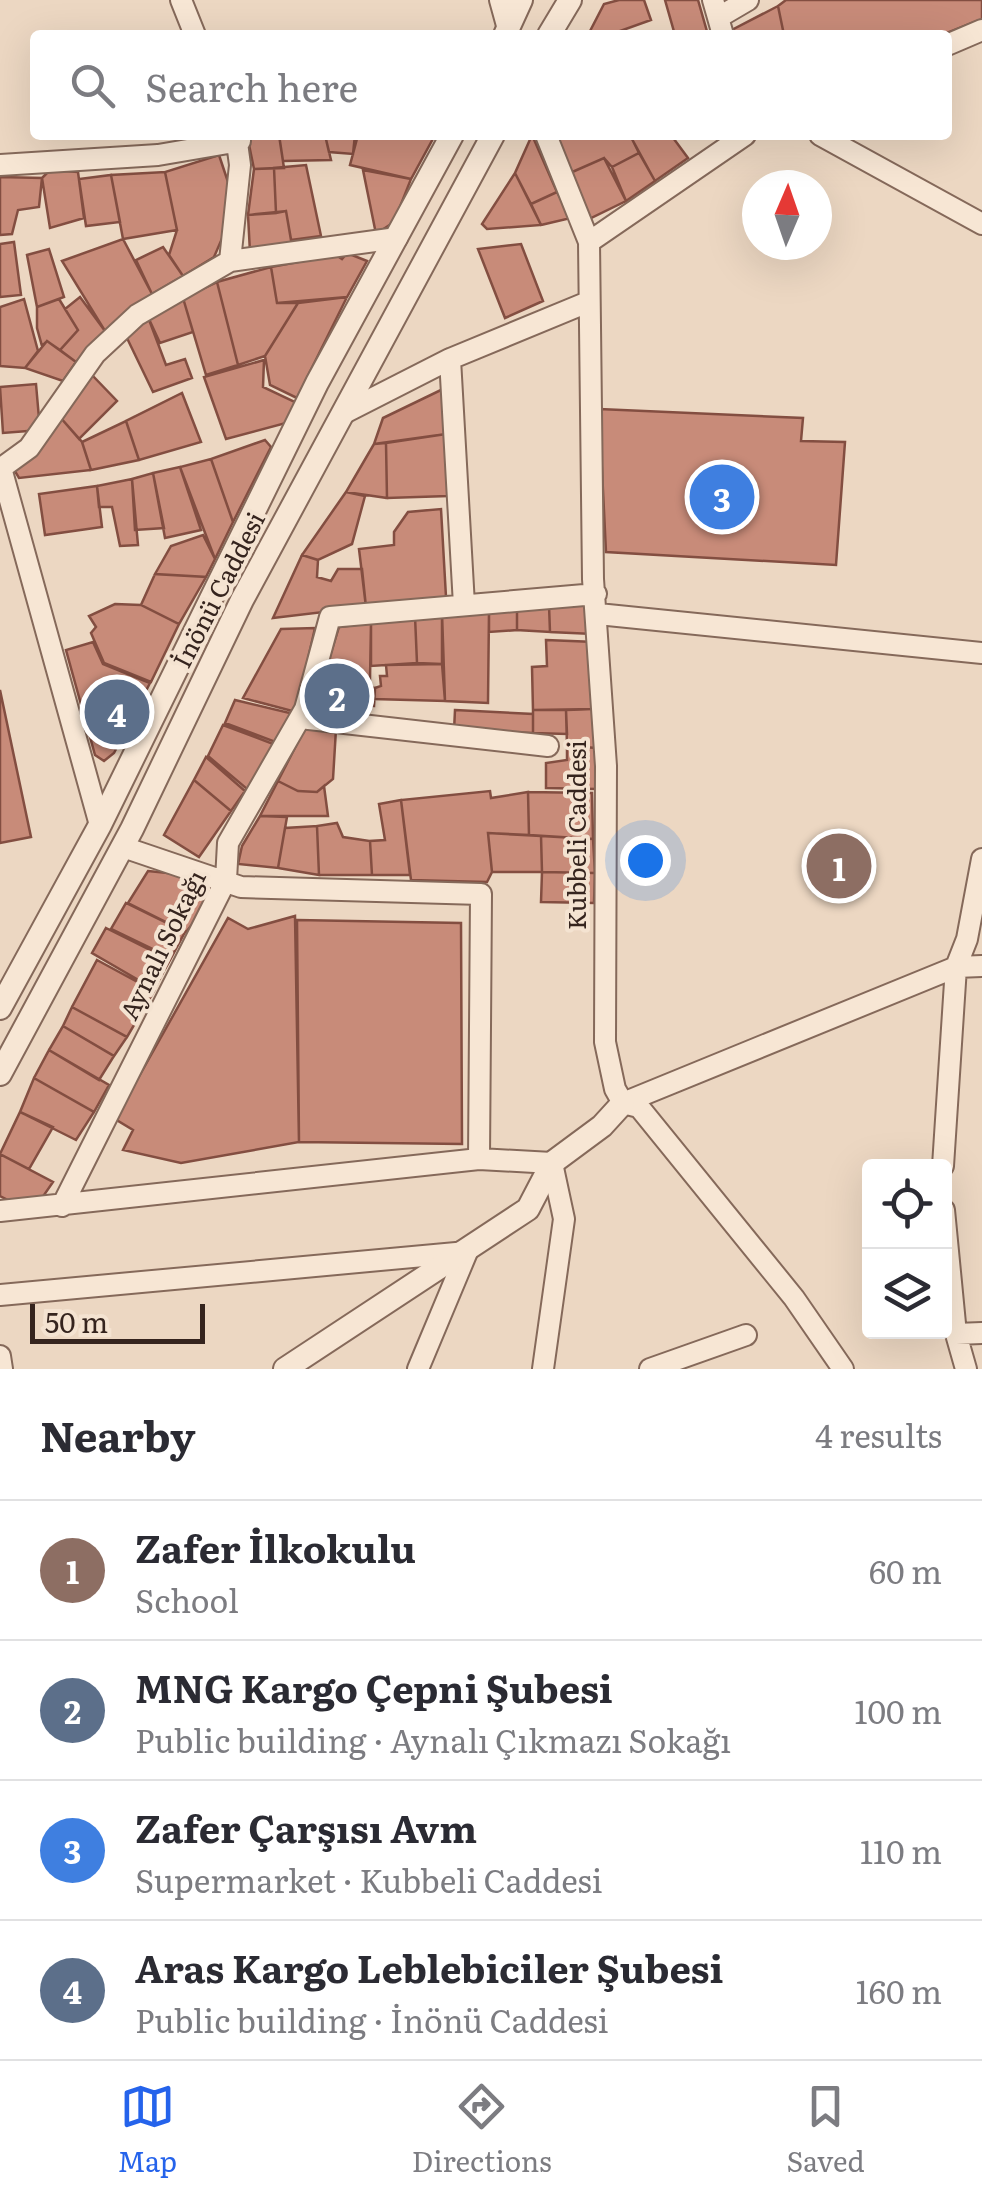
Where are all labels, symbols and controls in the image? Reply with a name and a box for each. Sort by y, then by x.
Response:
search box [30,30,952,140]
text: Search here [145,57,358,114]
icon: search [65,58,120,113]
north arrow [742,170,832,260]
pin: 3 [690,460,754,534]
street label: İnönü Caddesi [162,505,273,674]
pin: 2 [304,658,370,734]
pin: 4 [84,674,150,750]
street label: Kubbeli Caddesi [557,740,594,930]
pin: 1 [806,828,872,904]
your location [620,835,671,886]
street label: Aynalı Sokağı [109,863,214,1025]
map controls [862,1159,952,1339]
button: locate [862,1159,952,1249]
button: layers [862,1249,952,1339]
scale bar [30,1299,205,1344]
text: 50 m [45,1300,108,1342]
text: Nearby [40,1403,196,1465]
text: 4 results [815,1410,942,1458]
text: Zafer İlkokulu [135,1518,416,1575]
text: 1 [66,1546,79,1594]
text: 60 m [869,1546,942,1594]
text: School [135,1575,239,1623]
text: MNG Kargo Çepni Şubesi [135,1658,613,1715]
text: 2 [64,1686,81,1734]
text: 100 m [855,1686,942,1734]
text: Public building · Aynalı Çıkmazı Sokağı [135,1715,731,1763]
text: Zafer Çarşısı Avm [135,1798,477,1855]
text: 3 [64,1826,81,1874]
text: 110 m [860,1826,942,1874]
text: Supermarket · Kubbeli Caddesi [135,1855,602,1903]
text: Aras Kargo Leblebiciler Şubesi [135,1938,723,1995]
text: 4 [63,1966,82,2014]
text: 160 m [856,1966,942,2014]
text: Public building · İnönü Caddesi [135,1995,608,2043]
tab: Map [117,2079,177,2181]
tab: Directions [412,2079,552,2181]
tab: Saved [787,2079,865,2181]

